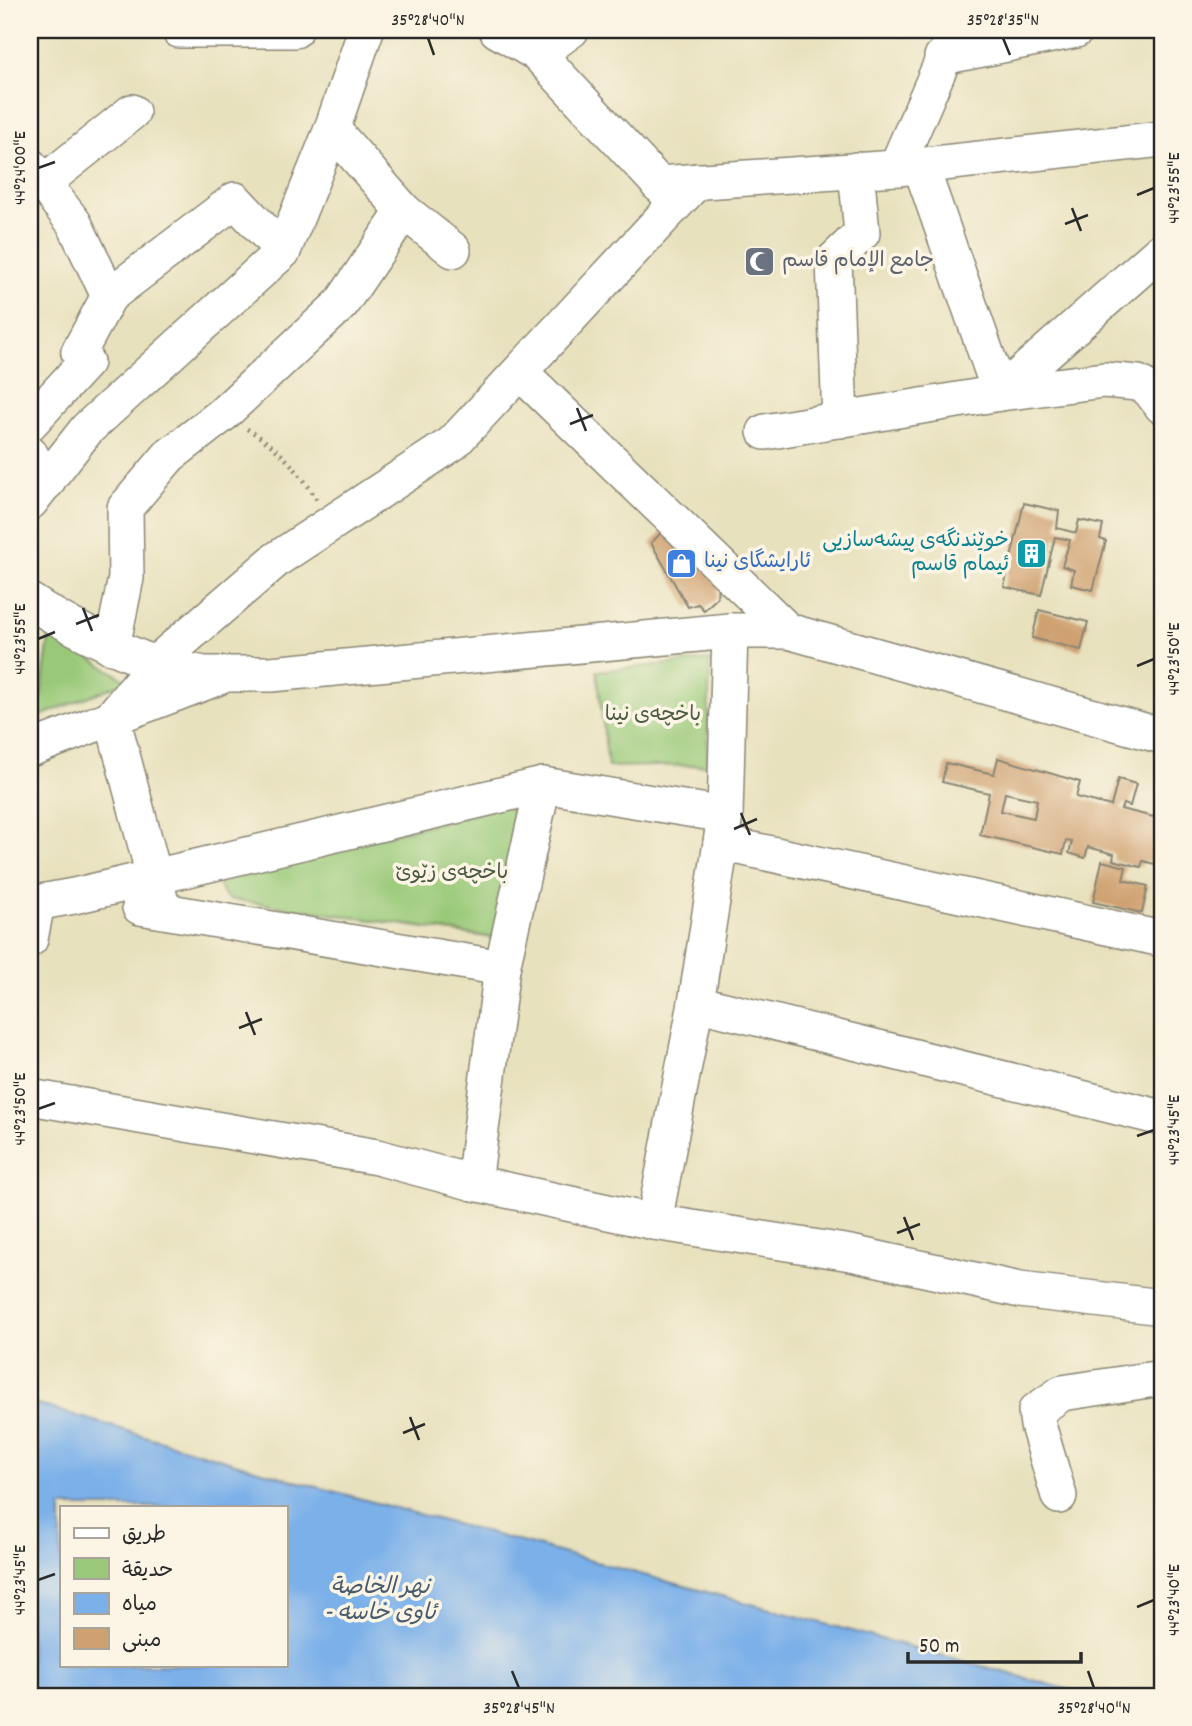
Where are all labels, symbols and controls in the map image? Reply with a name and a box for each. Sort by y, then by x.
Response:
text: 35°28'40"N [391,9,465,34]
text: 35°28'35"N [967,9,1039,34]
text: 44°24'00"E [9,131,34,205]
text: 44°23'55"E [1163,152,1188,224]
mosque icon: جامع الإمام قاسم [742,245,776,279]
place label: جامع الإمام قاسم [782,247,934,277]
place label: خوێندنگەی پیشەسازیی ئیمام قاسم [822,527,1009,581]
building icon: خوێندنگەی پیشەسازیی ئیمام قاسم [1015,537,1049,571]
shop icon: ئارایشگای نینا [664,546,698,580]
place label: ئارایشگای نینا [704,548,811,578]
text: 44°23'55"E [9,603,34,675]
text: 44°23'50"E [1163,623,1188,695]
park label: باخچەی نینا [605,701,701,731]
park label: باخچەی زێوێ [396,859,508,889]
text: 44°23'50"E [9,1073,34,1145]
text: 44°23'45"E [1163,1095,1188,1165]
legend [60,1506,287,1666]
text: طريق [122,1521,166,1551]
text: 44°23'45"E [9,1545,34,1615]
text: حديقة [122,1557,173,1587]
text: 44°23'40"E [1163,1564,1188,1636]
water label: نهر الخاصة - ئاوی خاسە [324,1572,439,1631]
text: مياه [122,1591,157,1621]
scale bar [908,1621,1082,1665]
text: مبنى [122,1627,161,1657]
text: 50 m [919,1633,959,1663]
text: 35°28'45"N [483,1697,555,1722]
text: 35°28'40"N [1057,1697,1131,1722]

